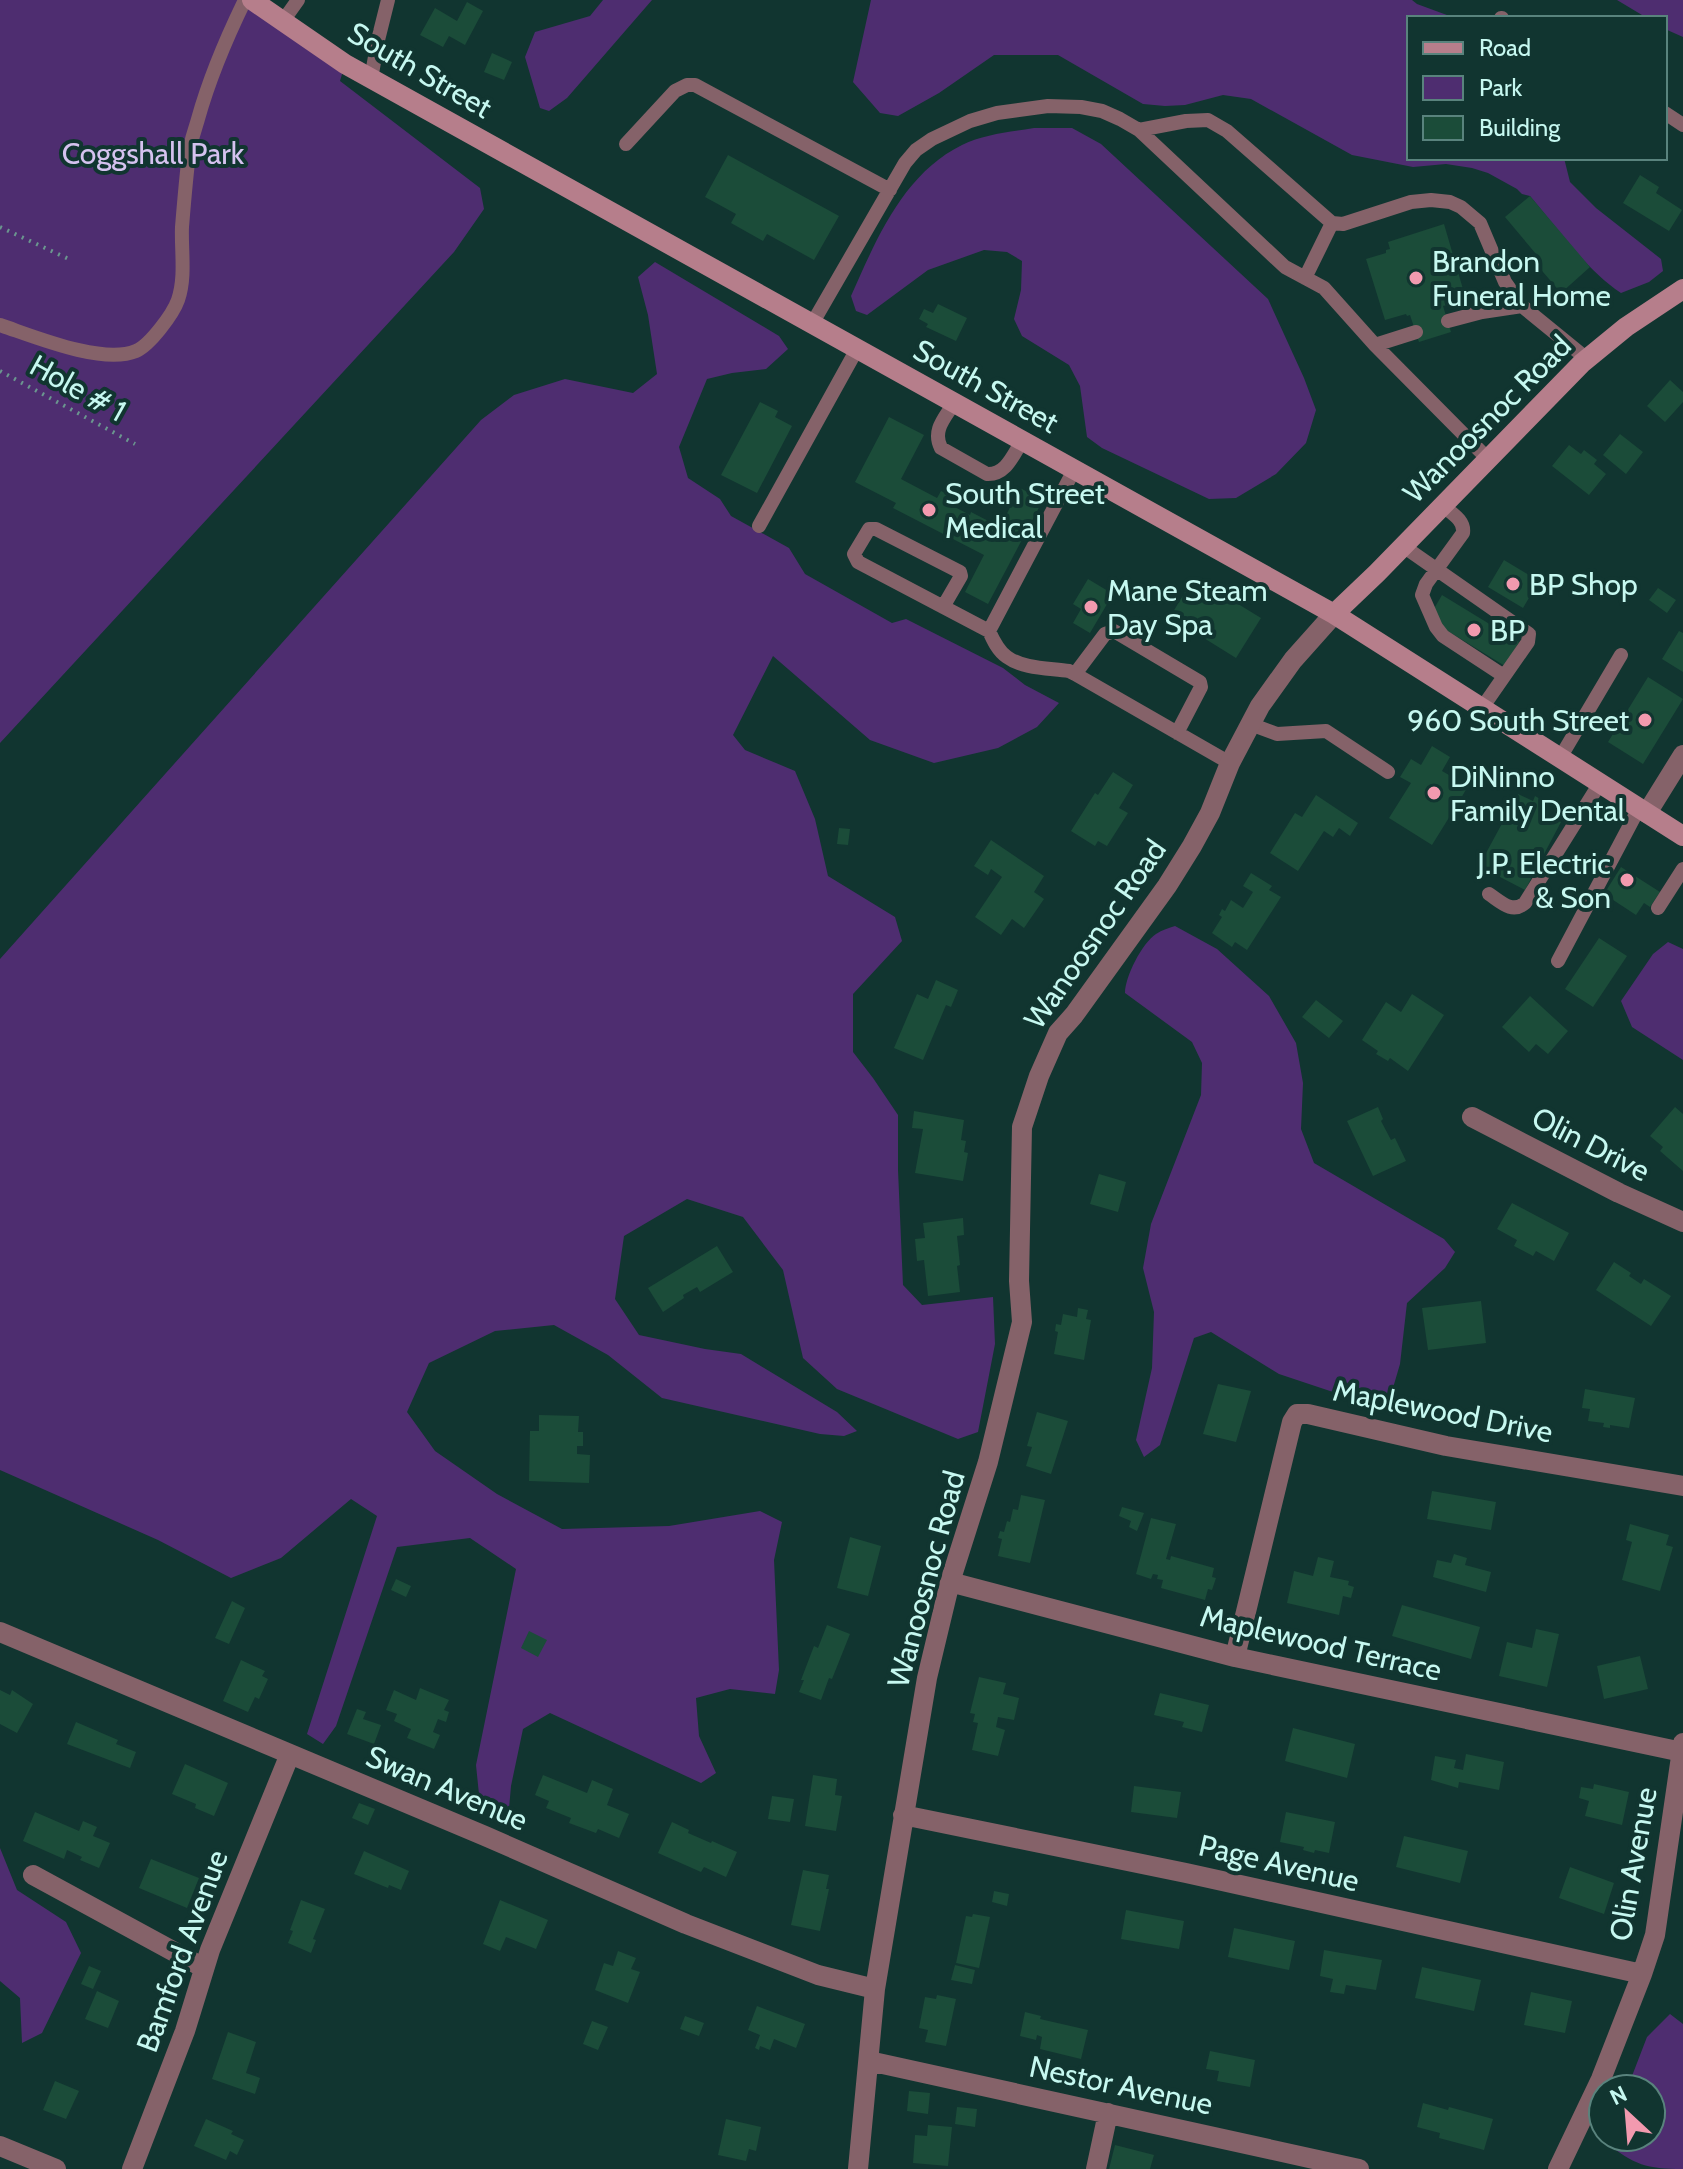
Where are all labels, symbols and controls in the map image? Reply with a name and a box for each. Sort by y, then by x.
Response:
street label: South Street [341,14,499,126]
legend [1407,16,1667,160]
text: Road [1479,33,1531,62]
text: Park [1479,73,1522,102]
text: Building [1479,113,1561,142]
park label: Coggshall Park [62,135,245,172]
place label: Brandon Funeral Home [1432,243,1611,314]
marker: Brandon Funeral Home [1407,269,1425,287]
street label: Wanoosnoc Road [1395,327,1579,511]
street label: South Street [907,331,1065,441]
street label: Hole # 1 [24,347,132,429]
place label: South Street Medical [945,475,1105,546]
marker: South Street Medical [920,501,938,519]
place label: BP Shop [1529,566,1638,603]
place label: Mane Steam Day Spa [1107,572,1268,643]
marker: BP Shop [1504,575,1522,593]
marker: Mane Steam Day Spa [1082,598,1100,616]
place label: BP [1490,612,1525,649]
marker: BP [1465,621,1483,639]
place label: 960 South Street [1407,702,1629,739]
marker: 960 South Street [1636,711,1654,729]
place label: DiNinno Family Dental [1450,758,1625,829]
marker: DiNinno Family Dental [1425,784,1443,802]
street label: Wanoosnoc Road [1016,832,1174,1036]
place label: J.P. Electric & Son [1476,845,1611,916]
marker: J.P. Electric & Son [1618,871,1636,889]
street label: Olin Drive [1526,1099,1656,1189]
street label: Maplewood Drive [1330,1372,1556,1450]
street label: Wanoosnoc Road [879,1467,973,1691]
street label: Maplewood Terrace [1197,1597,1445,1689]
street label: Swan Avenue [361,1737,533,1839]
street label: Olin Avenue [1601,1784,1665,1944]
street label: Page Avenue [1195,1827,1363,1899]
street label: Bamford Avenue [128,1845,236,2057]
street label: Nestor Avenue [1026,2048,1216,2122]
north arrow [1587,2073,1667,2153]
text: N [1606,2080,1631,2111]

